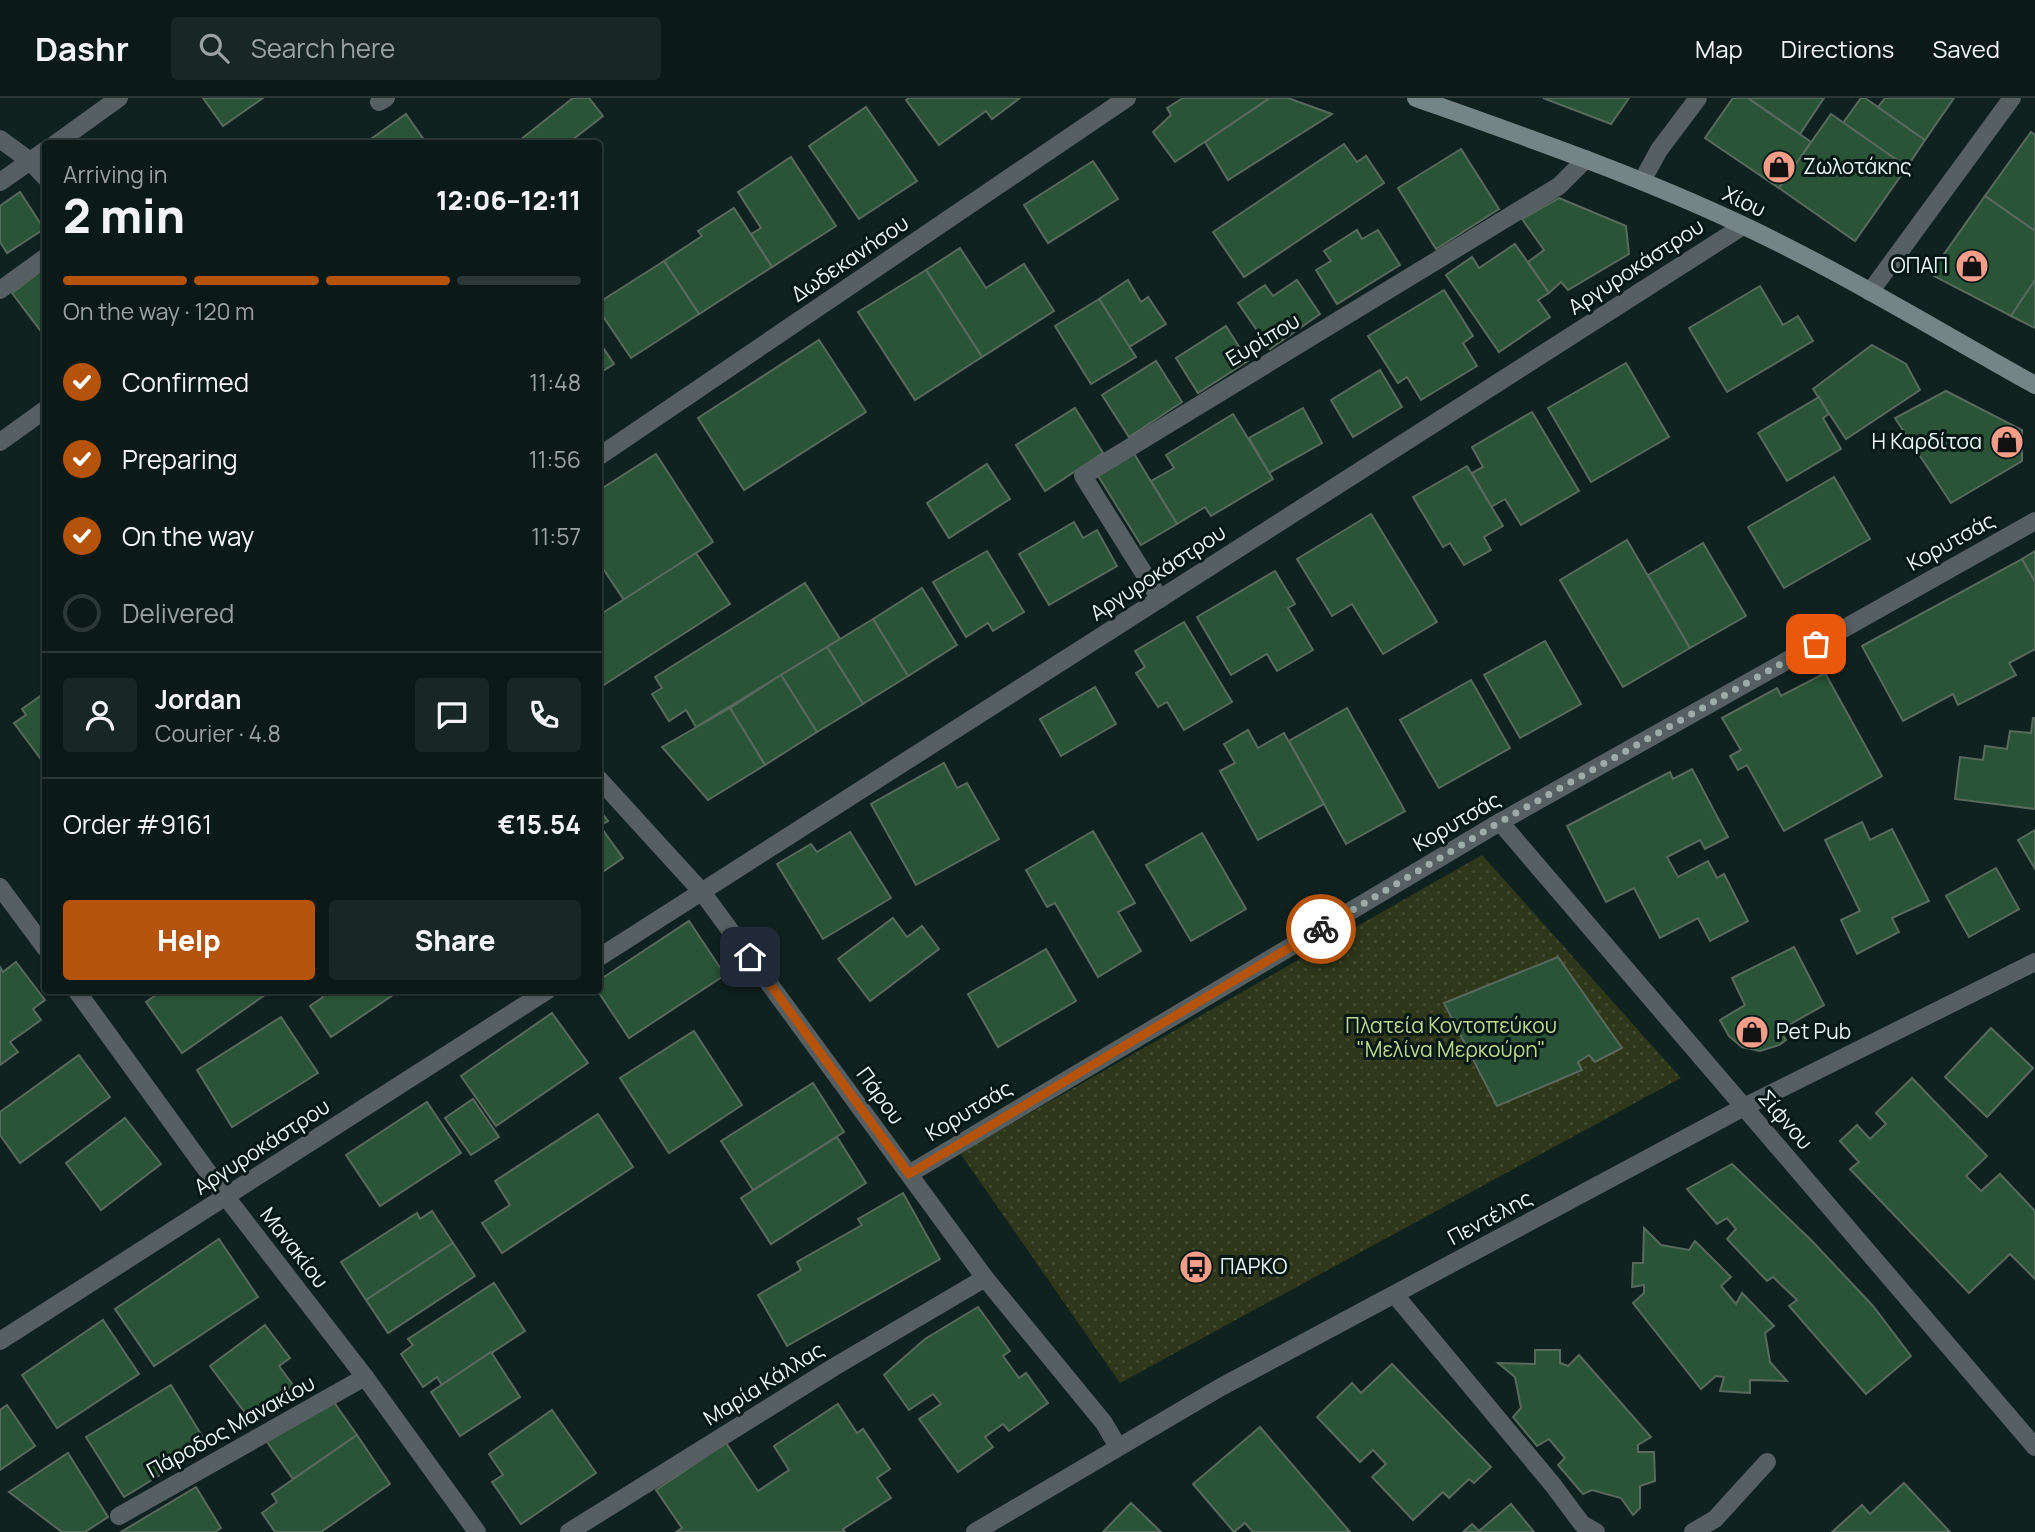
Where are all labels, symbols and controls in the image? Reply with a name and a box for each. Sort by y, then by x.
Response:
search box [171,17,661,80]
text: Dashr [35,26,129,71]
icon: search [195,29,233,67]
text: Search here [251,30,395,66]
text: Map [1695,32,1743,65]
text: Directions [1781,32,1894,65]
text: Saved [1932,32,2000,65]
shop icon: Ζωλοτάκης [1760,148,1798,186]
place label: Ζωλοτάκης [1803,152,1912,180]
text: Arriving in [63,158,168,190]
street label: Χίου [1718,179,1770,223]
text: 12:06–12:11 [436,182,581,218]
text: 2 min [63,184,185,247]
street label: Δωδεκανήσου [785,209,914,308]
street label: Αργυροκάστρου [1562,212,1709,321]
shop icon: ΟΠΑΠ [1953,247,1991,285]
place label: ΟΠΑΠ [1890,251,1948,279]
text: On the way · 120 m [63,295,255,327]
street label: Ευρίπου [1220,306,1305,372]
icon: check [63,363,101,401]
text: Confirmed [122,364,249,400]
text: 11:48 [529,366,581,398]
shop icon: Η Καρδίτσα [1988,423,2026,461]
place label: Η Καρδίτσα [1872,427,1982,455]
icon: check [63,440,101,478]
text: Preparing [122,441,238,477]
text: 11:56 [529,443,581,475]
street label: Κορυτσάς [1902,506,1999,577]
icon: check [63,517,101,555]
text: On the way [122,518,254,554]
street label: Αργυροκάστρου [1084,518,1231,627]
text: 11:57 [531,520,581,552]
text: Delivered [122,595,234,631]
pin [1786,614,1846,674]
icon: bag [1797,625,1835,663]
button: person [63,678,137,752]
button: chat [415,678,489,752]
button: phone [507,678,581,752]
text: Jordan [155,681,241,717]
text: Courier · 4.8 [155,717,281,749]
street label: Κορυτσάς [1408,785,1505,857]
text: Order #9161 [63,806,212,842]
text: €15.54 [498,806,581,842]
courier [1286,894,1356,964]
button: Help [63,900,315,980]
button: Share [329,900,581,980]
icon: bike [1302,910,1340,948]
pin [720,927,780,987]
icon: home [731,938,769,976]
park label: Πλατεία Κοντοπεύκου "Μελίνα Μερκούρη" [1345,1011,1557,1063]
shop icon: Pet Pub [1733,1013,1771,1051]
place label: Pet Pub [1776,1017,1851,1045]
street label: Πάρου [851,1061,911,1130]
street label: Κορυτσάς [920,1073,1017,1147]
street label: Σίφνου [1752,1084,1819,1155]
street label: Αργυροκάστρου [188,1092,335,1201]
street label: Πεντέλης [1442,1183,1537,1251]
street label: Μανακίου [254,1201,335,1294]
bus stop icon: ΠΑΡΚΟ [1177,1248,1215,1286]
place label: ΠΑΡΚΟ [1220,1252,1287,1280]
street label: Μαρία Κάλλας [698,1335,829,1431]
street label: Πάροδος Μανακίου [141,1368,320,1484]

